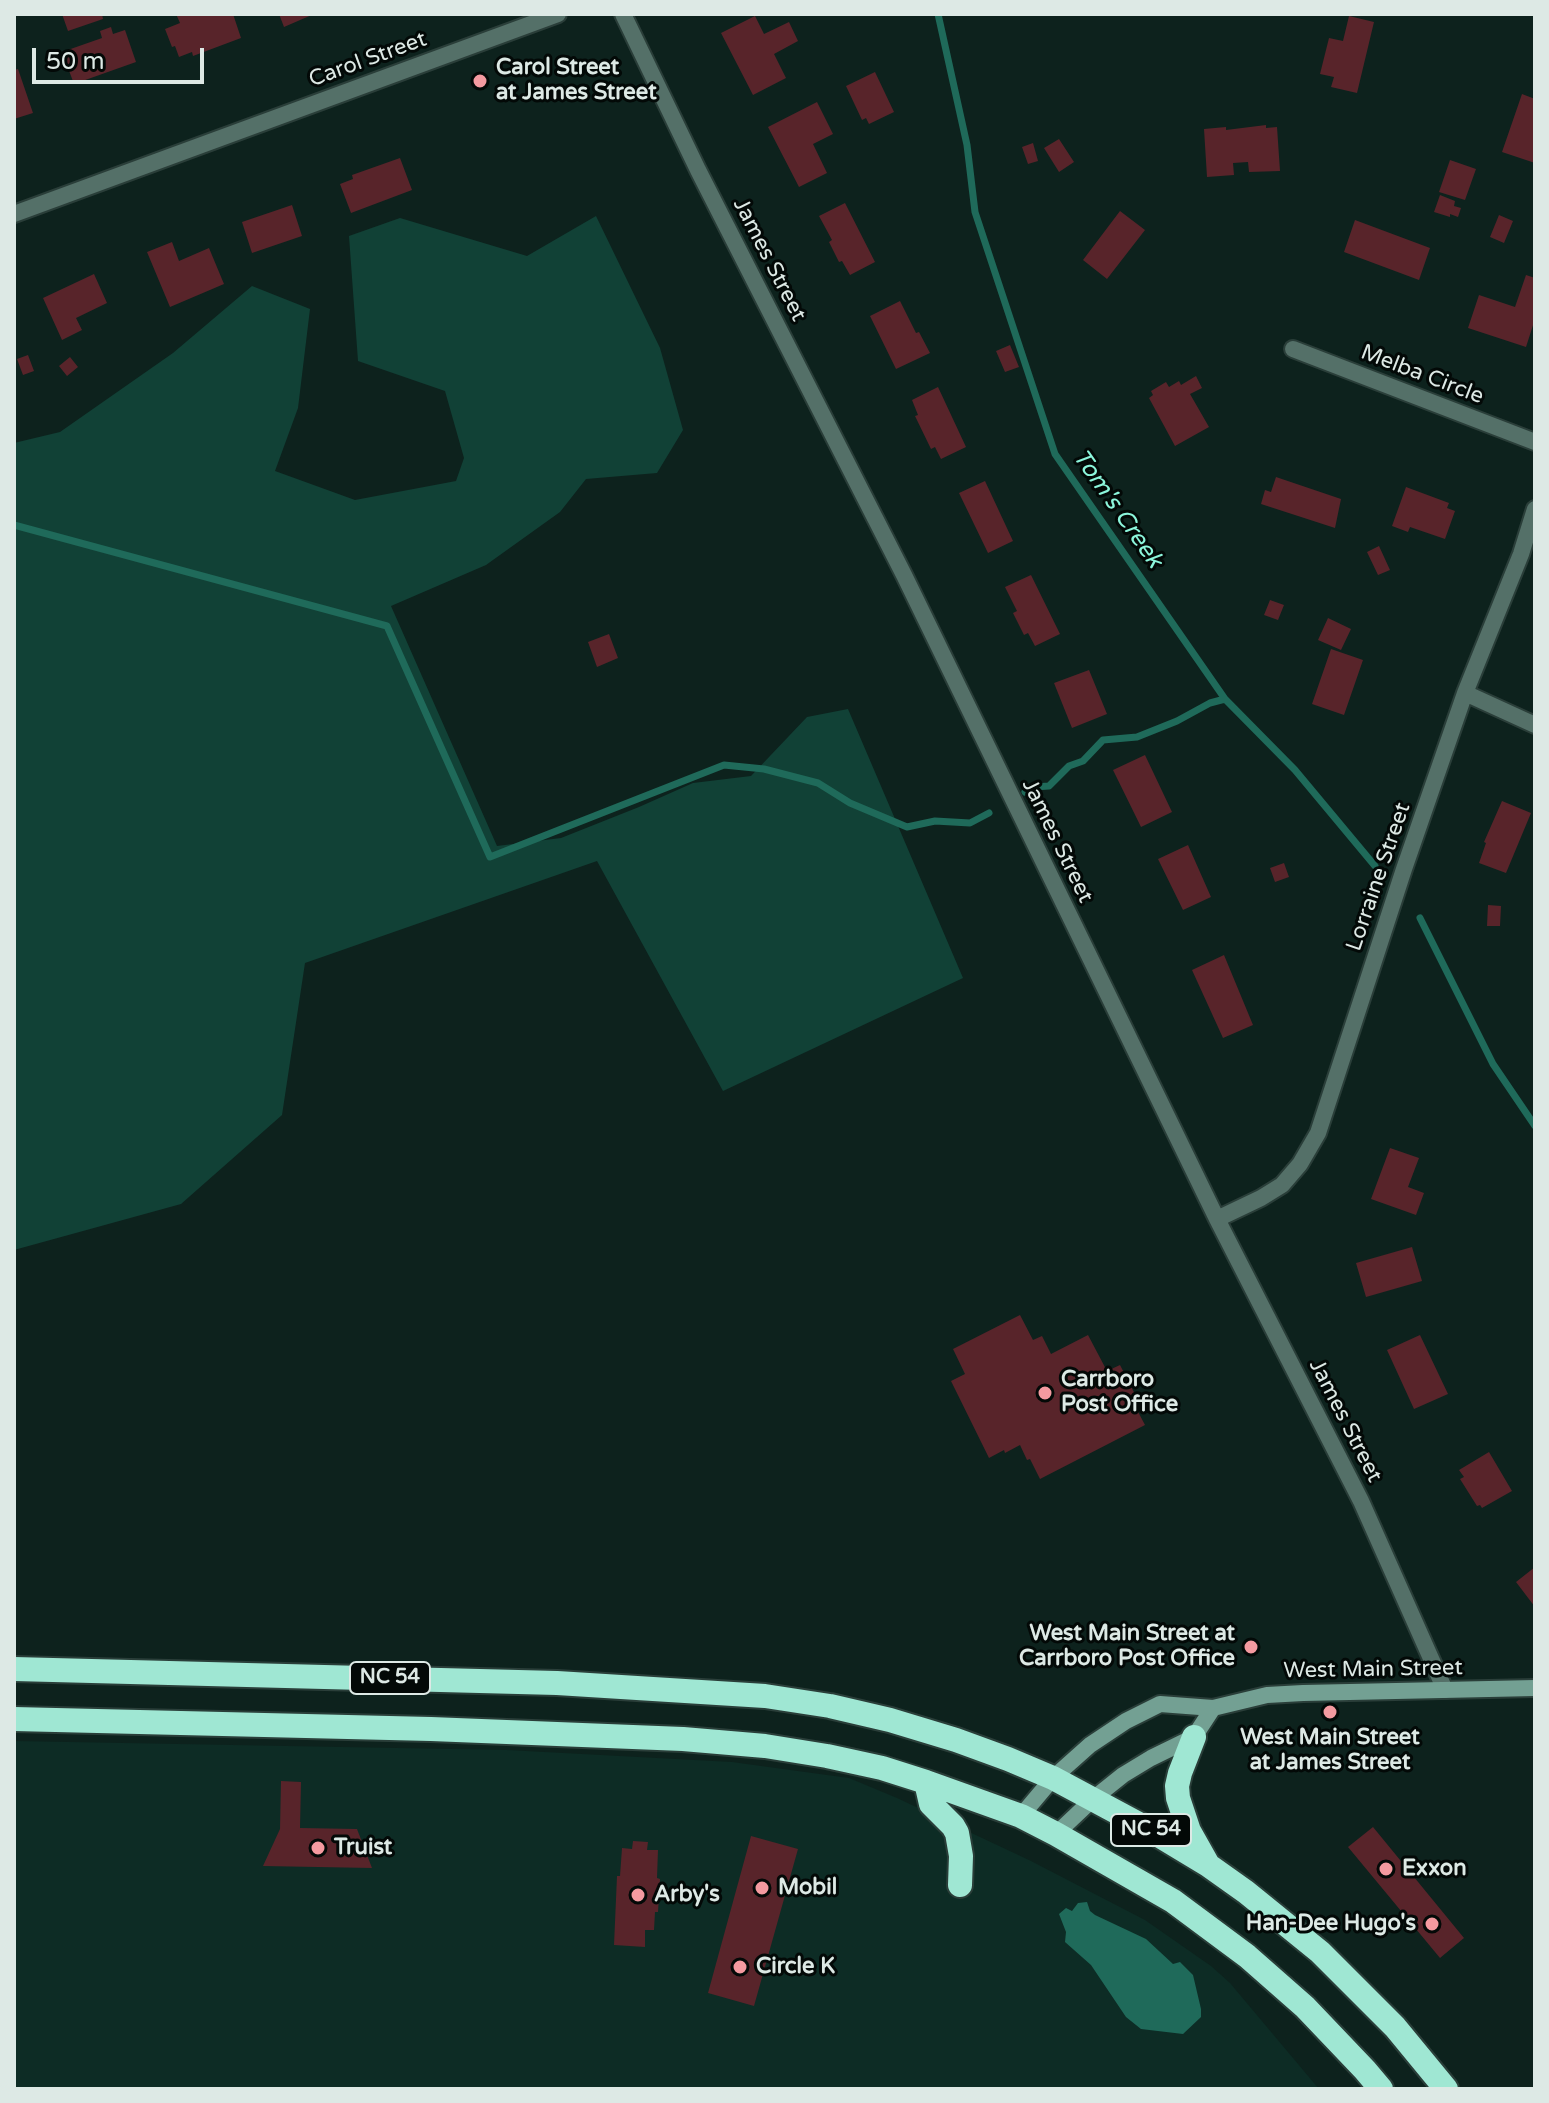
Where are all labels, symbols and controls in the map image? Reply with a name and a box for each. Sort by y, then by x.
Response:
street label: Carol Street [306,27,430,93]
scale bar [36,32,208,82]
text: 50 m [46,47,104,76]
place label: Carol Street at James Street [496,55,657,106]
marker: Carol Street at James Street [471,72,489,90]
street label: James Street [727,194,811,326]
street label: Melba Circle [1357,339,1487,411]
water label: Tom's Creek [1066,444,1168,574]
street label: James Street [1016,775,1098,907]
street label: Lorraine Street [1341,799,1417,955]
street label: James Street [1303,1355,1387,1487]
place label: Carrboro Post Office [1061,1367,1178,1418]
marker: Carrboro Post Office [1036,1384,1054,1402]
place label: West Main Street at Carrboro Post Office [1019,1621,1235,1672]
marker: West Main Street at Carrboro Post Office [1242,1638,1260,1656]
street label: West Main Street [1283,1655,1463,1685]
road number: NC 54 [350,1662,430,1694]
marker: West Main Street at James Street [1321,1703,1339,1721]
place label: West Main Street at James Street [1240,1725,1420,1776]
road number: NC 54 [1111,1814,1191,1846]
place label: Truist [334,1835,392,1861]
marker: Truist [309,1839,327,1857]
place label: Exxon [1402,1856,1467,1882]
marker: Exxon [1377,1860,1395,1878]
place label: Mobil [778,1875,837,1901]
marker: Mobil [753,1879,771,1897]
place label: Arby's [654,1882,720,1908]
marker: Arby's [629,1886,647,1904]
place label: Han-Dee Hugo's [1246,1911,1416,1937]
marker: Han-Dee Hugo's [1423,1915,1441,1933]
place label: Circle K [756,1954,835,1980]
marker: Circle K [731,1958,749,1976]

